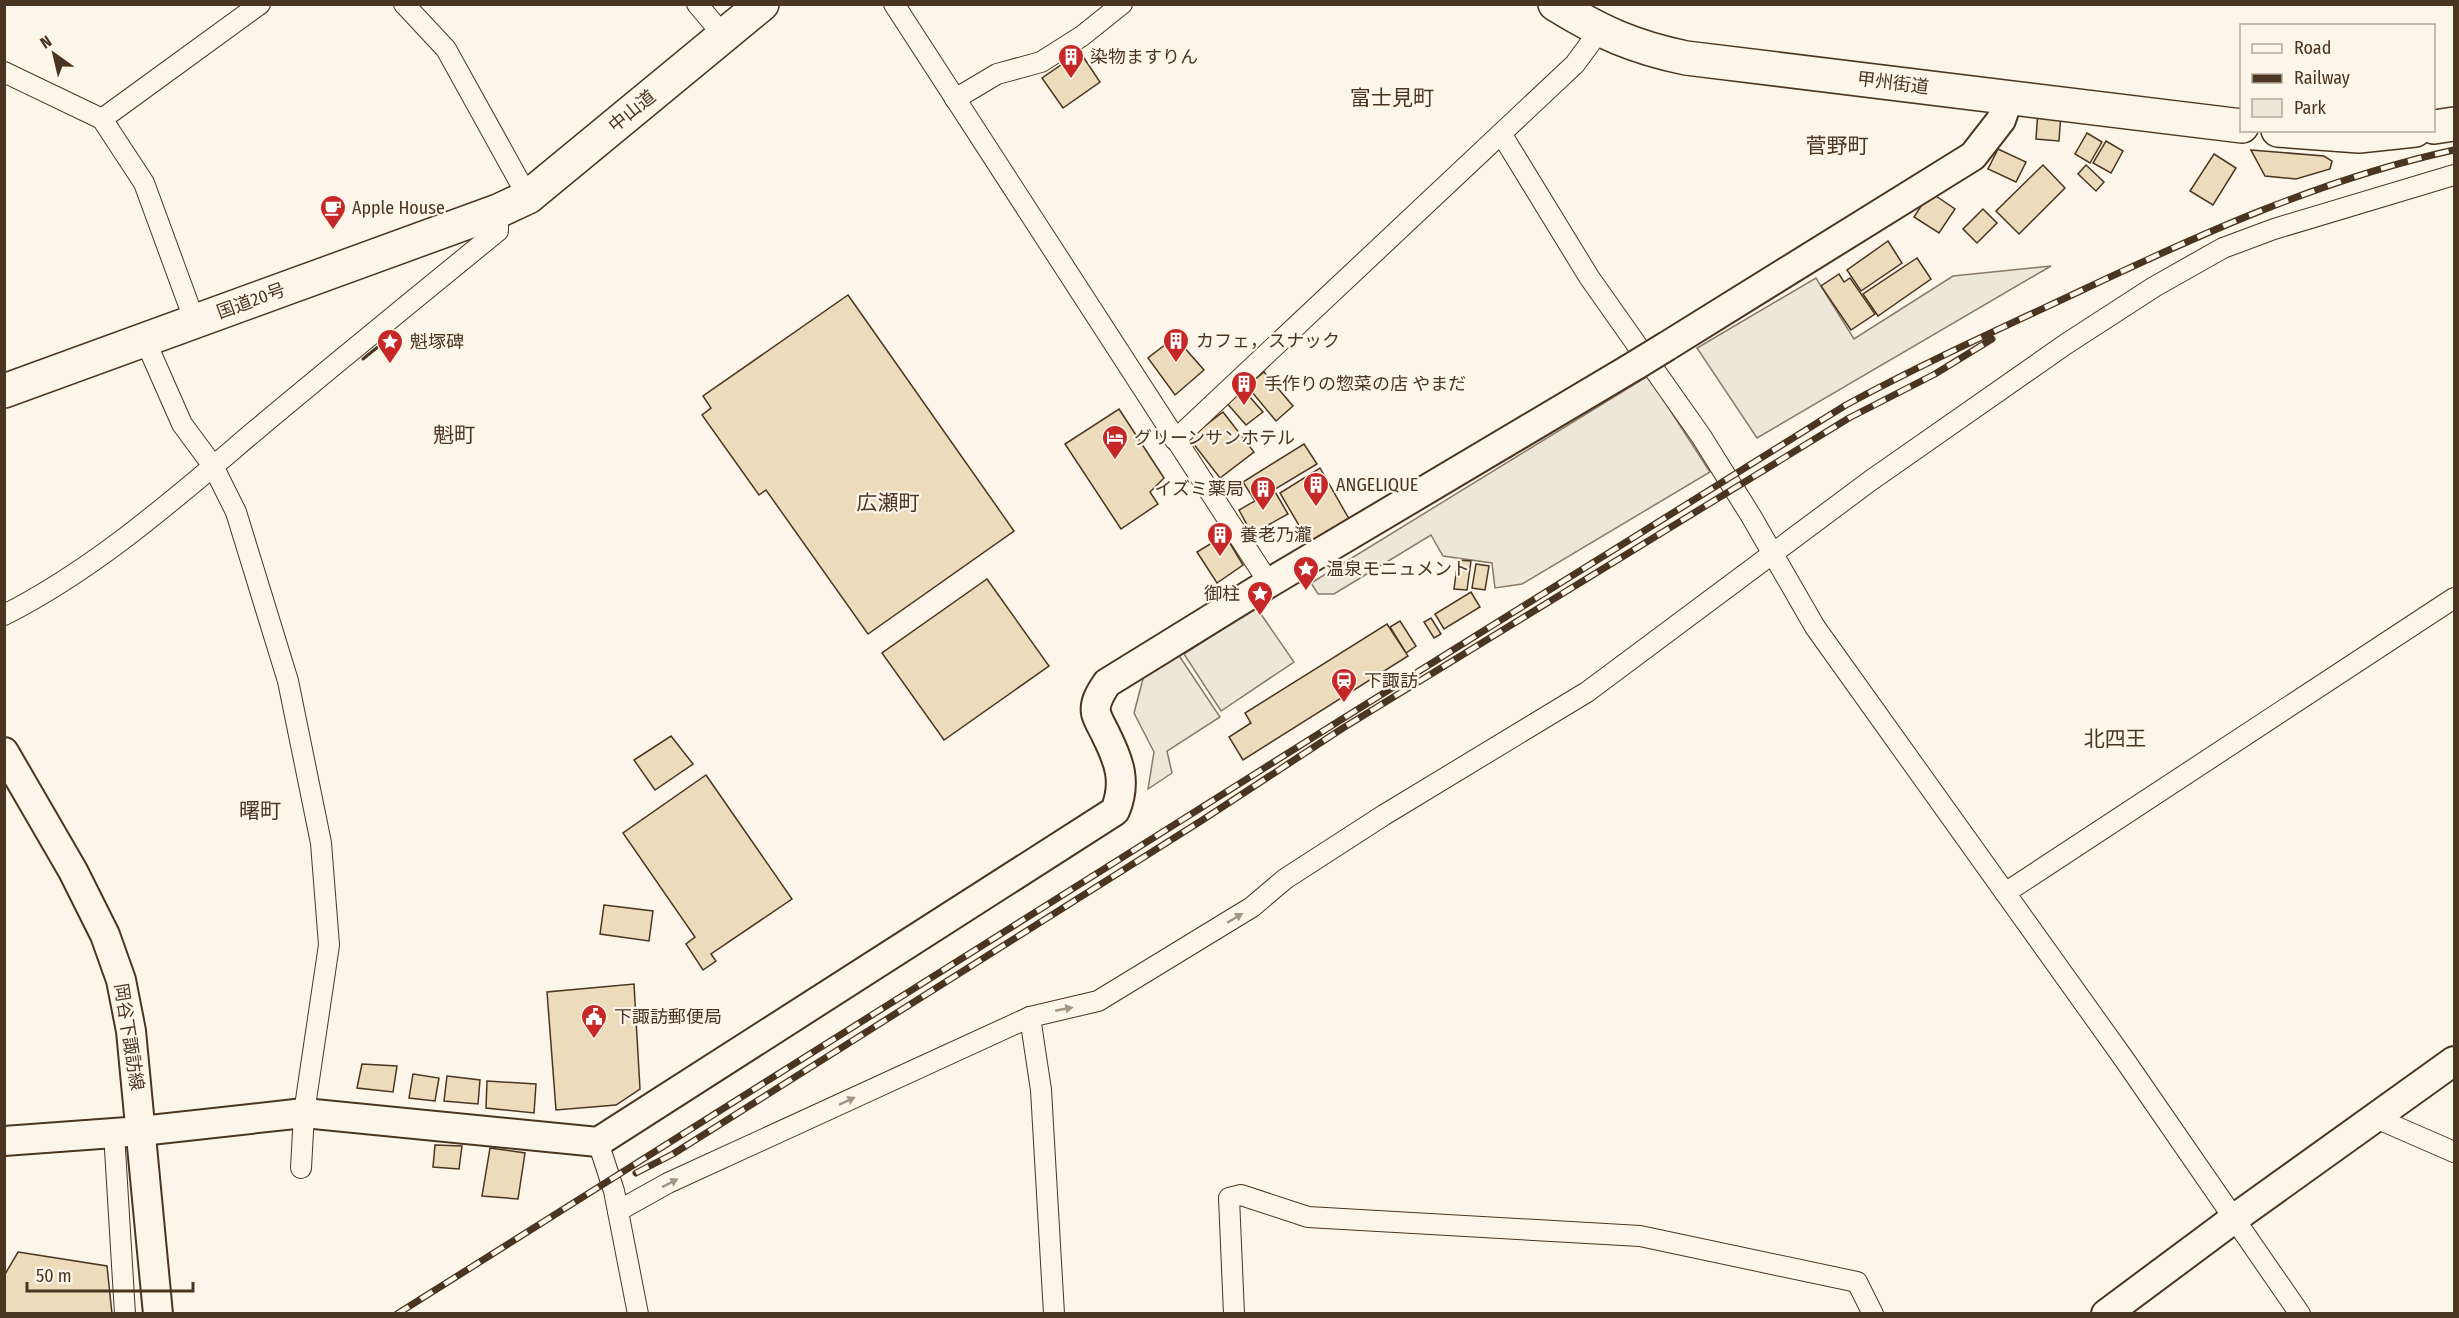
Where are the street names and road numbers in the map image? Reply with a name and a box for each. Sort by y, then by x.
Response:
street label: 甲州街道 [1856,68,1930,98]
street label: 中山道 [604,85,660,137]
street label: 国道20号 [214,278,288,324]
street label: 岡谷下諏訪線 [110,982,148,1092]

